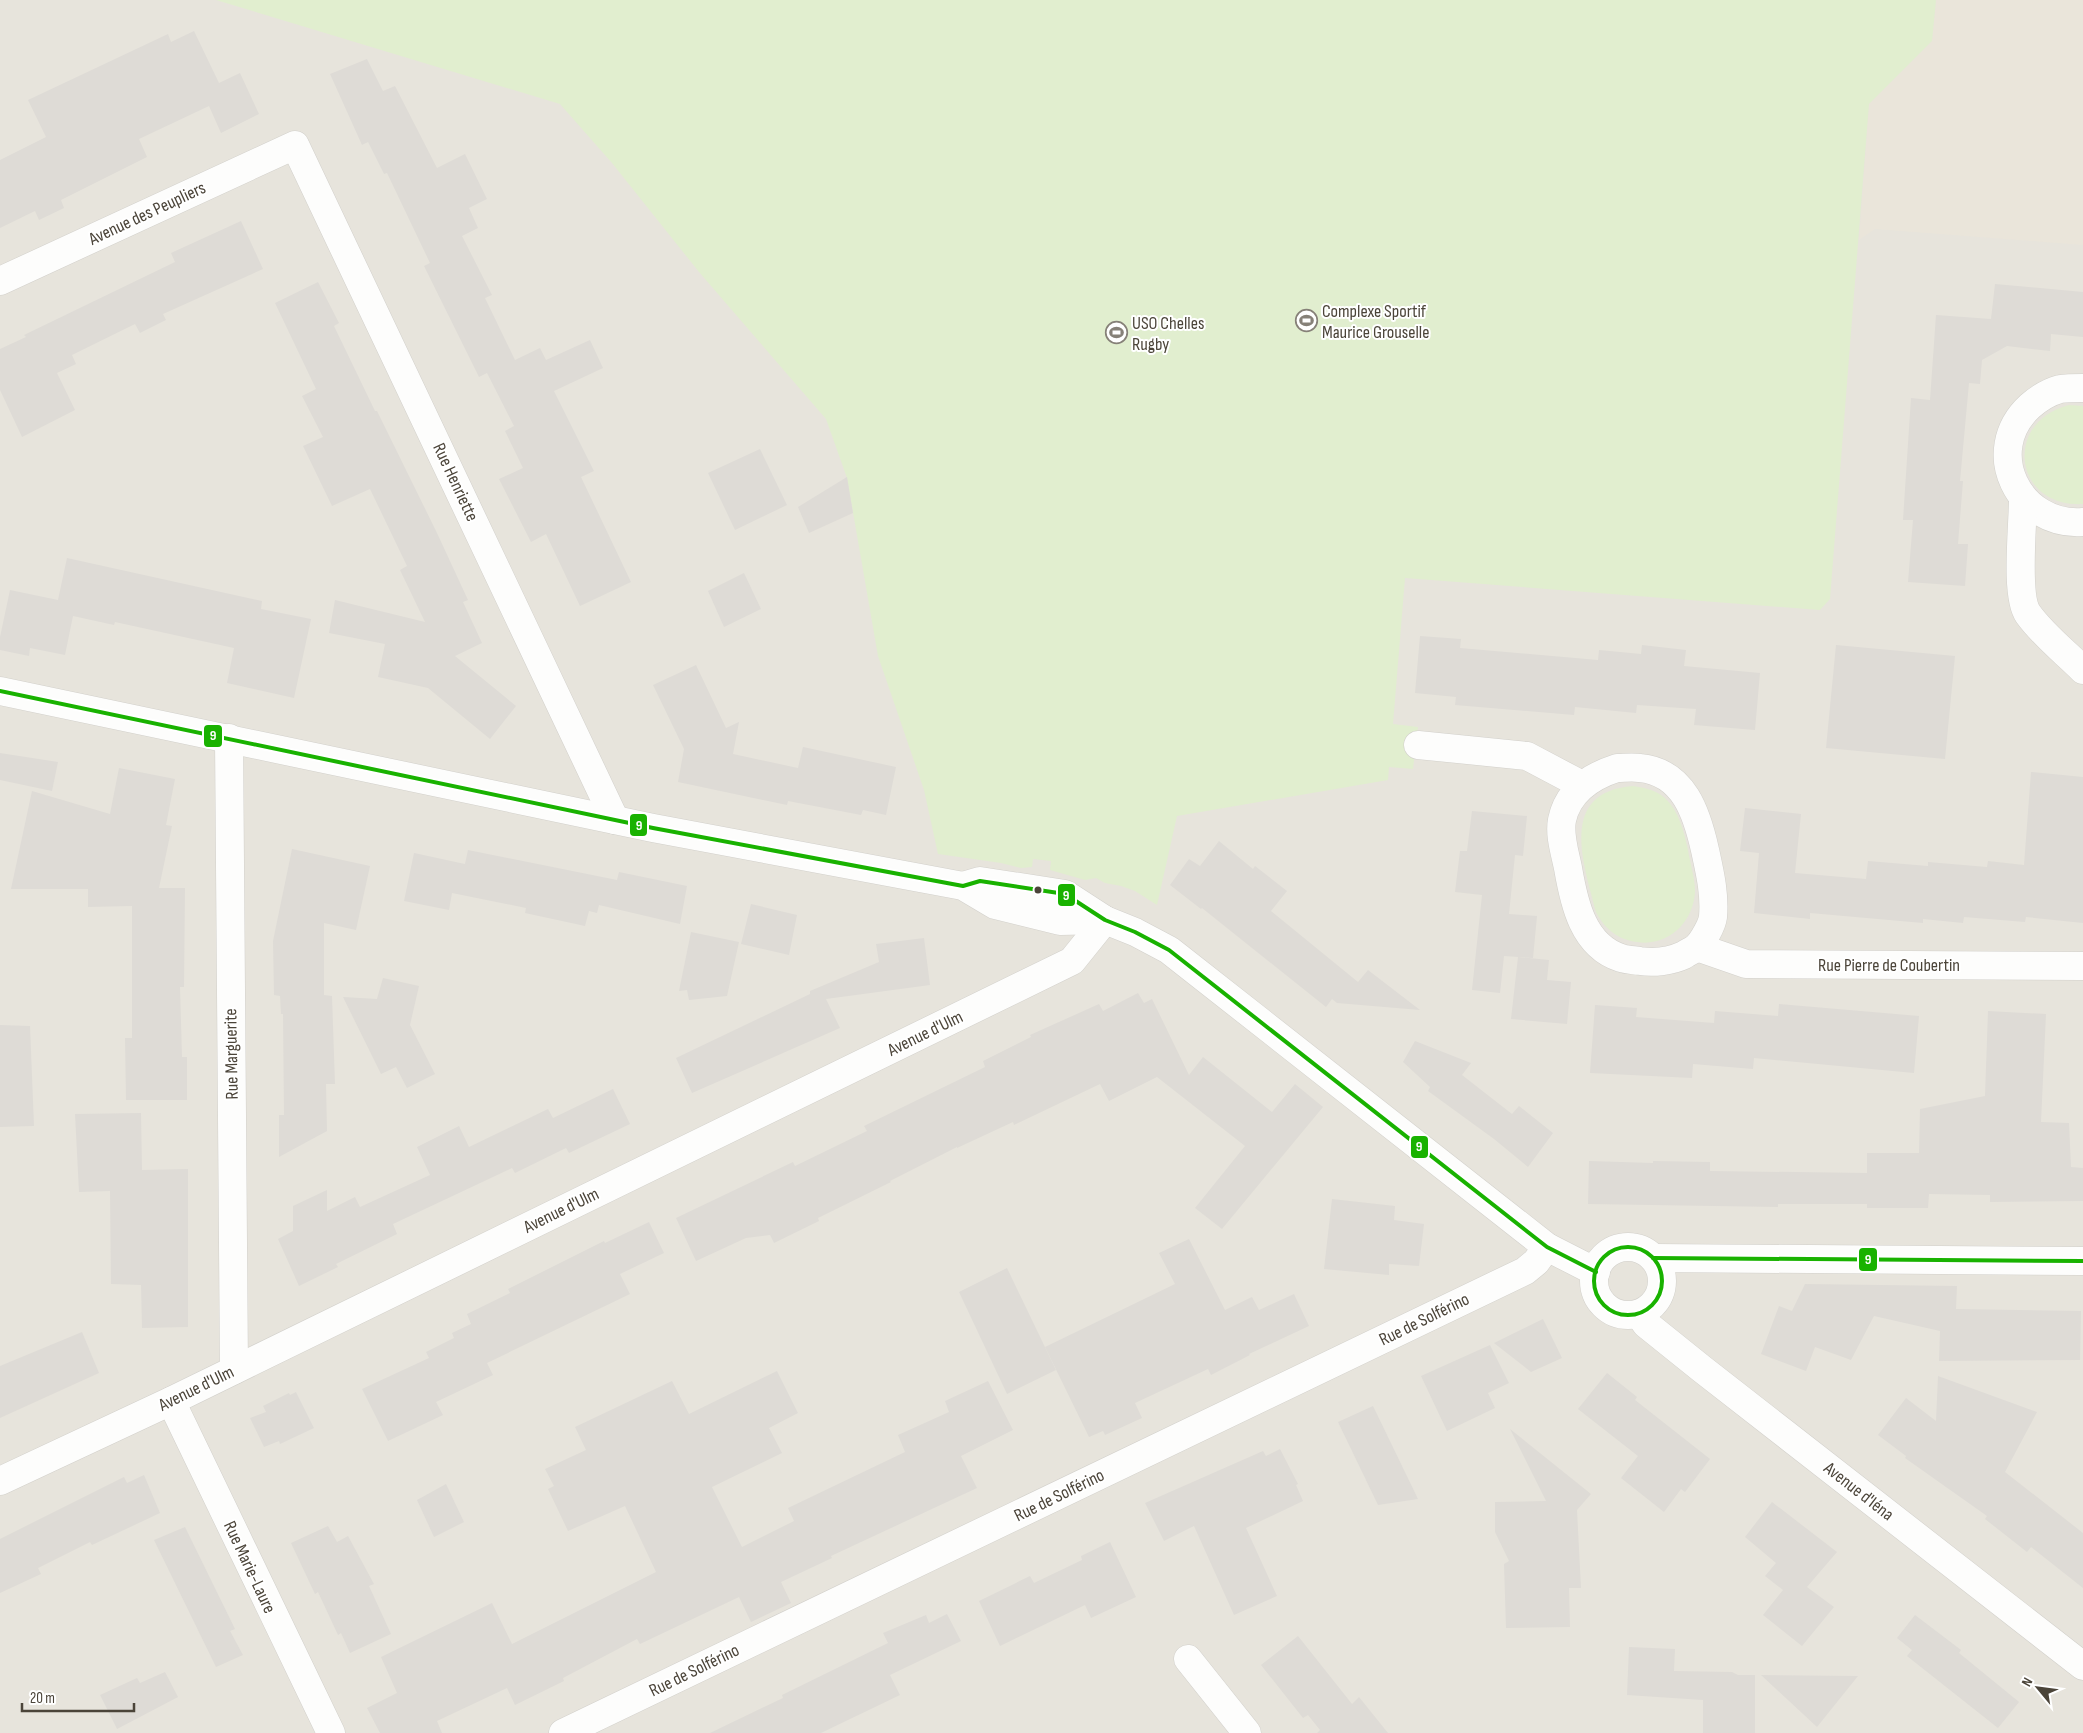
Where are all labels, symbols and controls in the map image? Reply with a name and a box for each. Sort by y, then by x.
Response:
street label: Avenue des Peupliers [85,177,209,250]
place label: Complexe Sportif Maurice Grouselle [1322,301,1429,343]
sports icon: Complexe Sportif Maurice Grouselle [1294,309,1318,333]
place label: USO Chelles Rugby [1132,313,1204,355]
sports icon: USO Chelles Rugby [1104,321,1128,345]
street label: Rue Henriette [428,440,483,525]
line badge: 9 [203,724,223,748]
text: 9 [210,727,217,744]
line badge: 9 [629,813,648,837]
text: 9 [636,817,643,834]
line badge: 9 [1057,883,1076,907]
unlabelled marker [1033,885,1043,895]
text: 9 [1063,887,1070,904]
street label: Rue Pierre de Coubertin [1818,955,1960,976]
street label: Avenue d'Ulm [883,1006,966,1061]
street label: Rue Marguerite [220,1008,243,1100]
line badge: 9 [1410,1135,1429,1159]
text: 9 [1416,1138,1423,1155]
street label: Avenue d'Ulm [519,1183,602,1238]
line badge: 9 [1858,1247,1878,1272]
text: 9 [1865,1251,1872,1268]
street label: Rue de Solférino [1376,1289,1473,1350]
street label: Avenue d'Ulm [154,1361,237,1416]
street label: Avenue d'Iéna [1819,1457,1898,1525]
street label: Rue de Solférino [1011,1465,1108,1526]
street label: Rue Marie-Laure [219,1518,280,1617]
street label: Rue de Solférino [646,1640,743,1701]
north arrow [2013,1663,2063,1713]
text: N [2018,1675,2036,1689]
scale bar [22,1680,135,1712]
text: 20 m [30,1689,55,1708]

